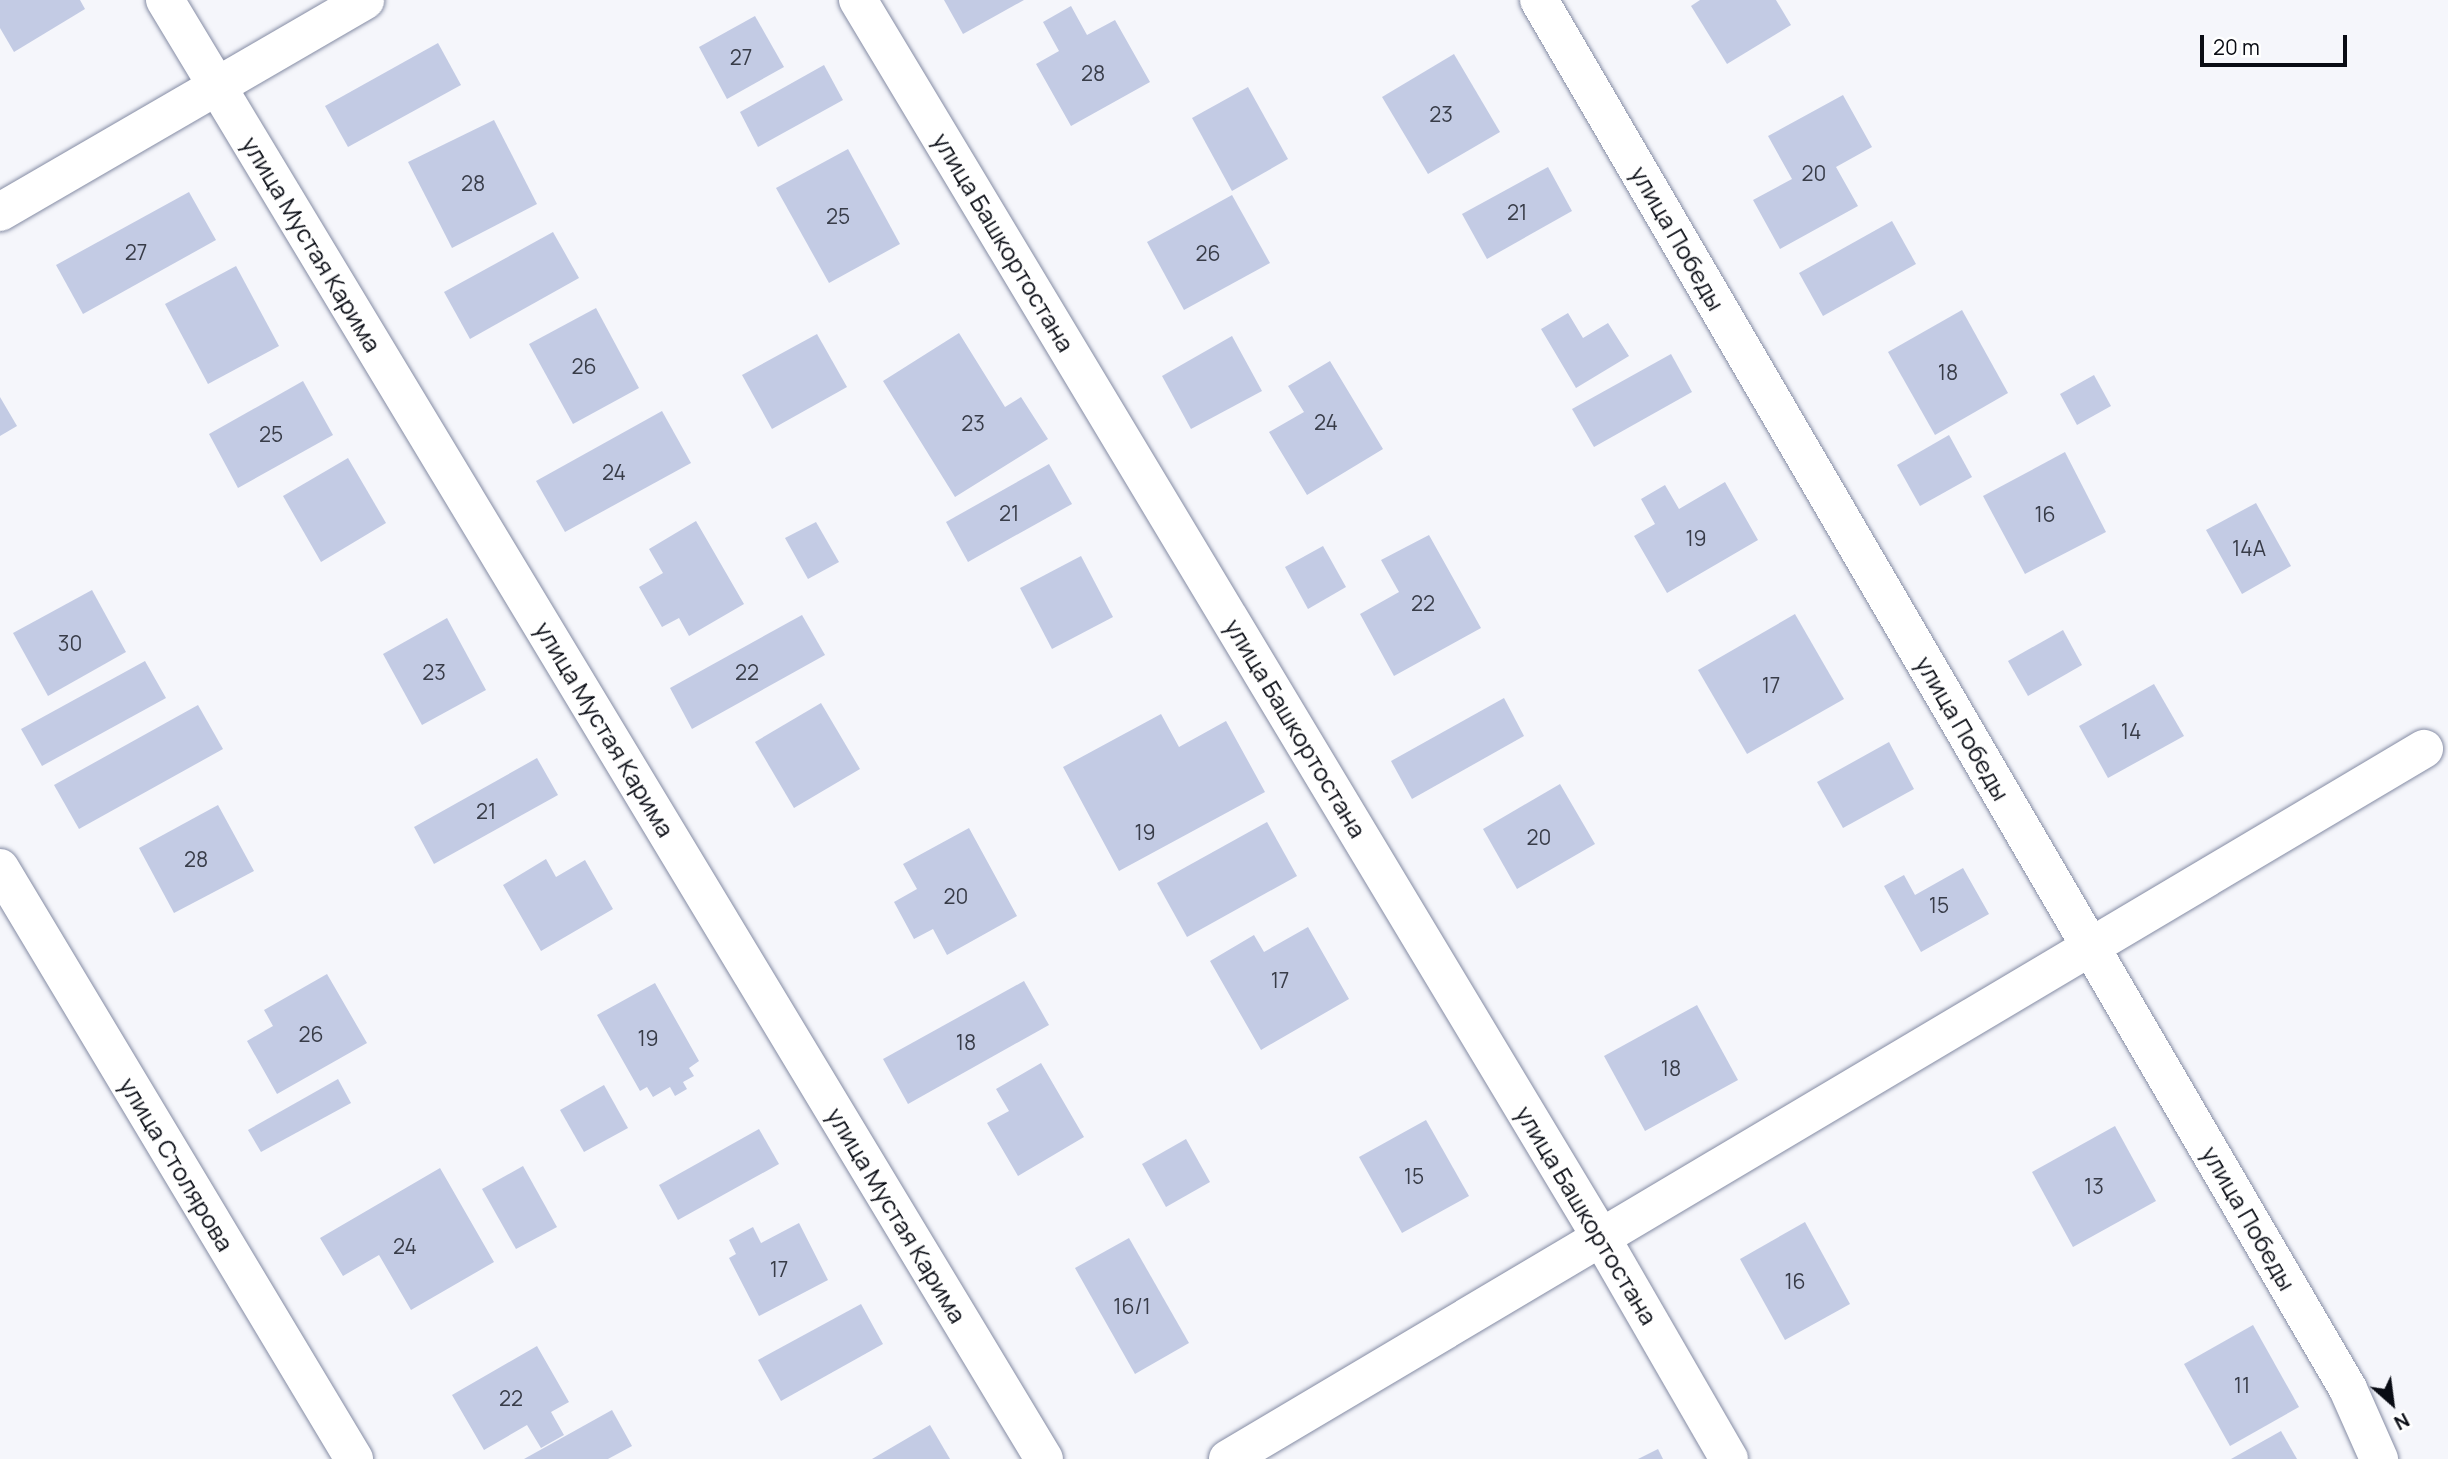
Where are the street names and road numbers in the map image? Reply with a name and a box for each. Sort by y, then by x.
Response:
street label: улица Башкортостана [927,127,1081,357]
street label: улица Мустая Карима [236,131,388,357]
street label: улица Победы [1625,161,1731,315]
street label: улица Башкортостана [1219,613,1373,843]
street label: улица Мустая Карима [529,616,681,842]
street label: улица Победы [1910,651,2016,805]
street label: улица Столярова [114,1072,240,1256]
street label: улица Башкортостана [1510,1100,1664,1330]
street label: улица Мустая Карима [821,1102,973,1328]
street label: улица Победы [2196,1141,2302,1295]

